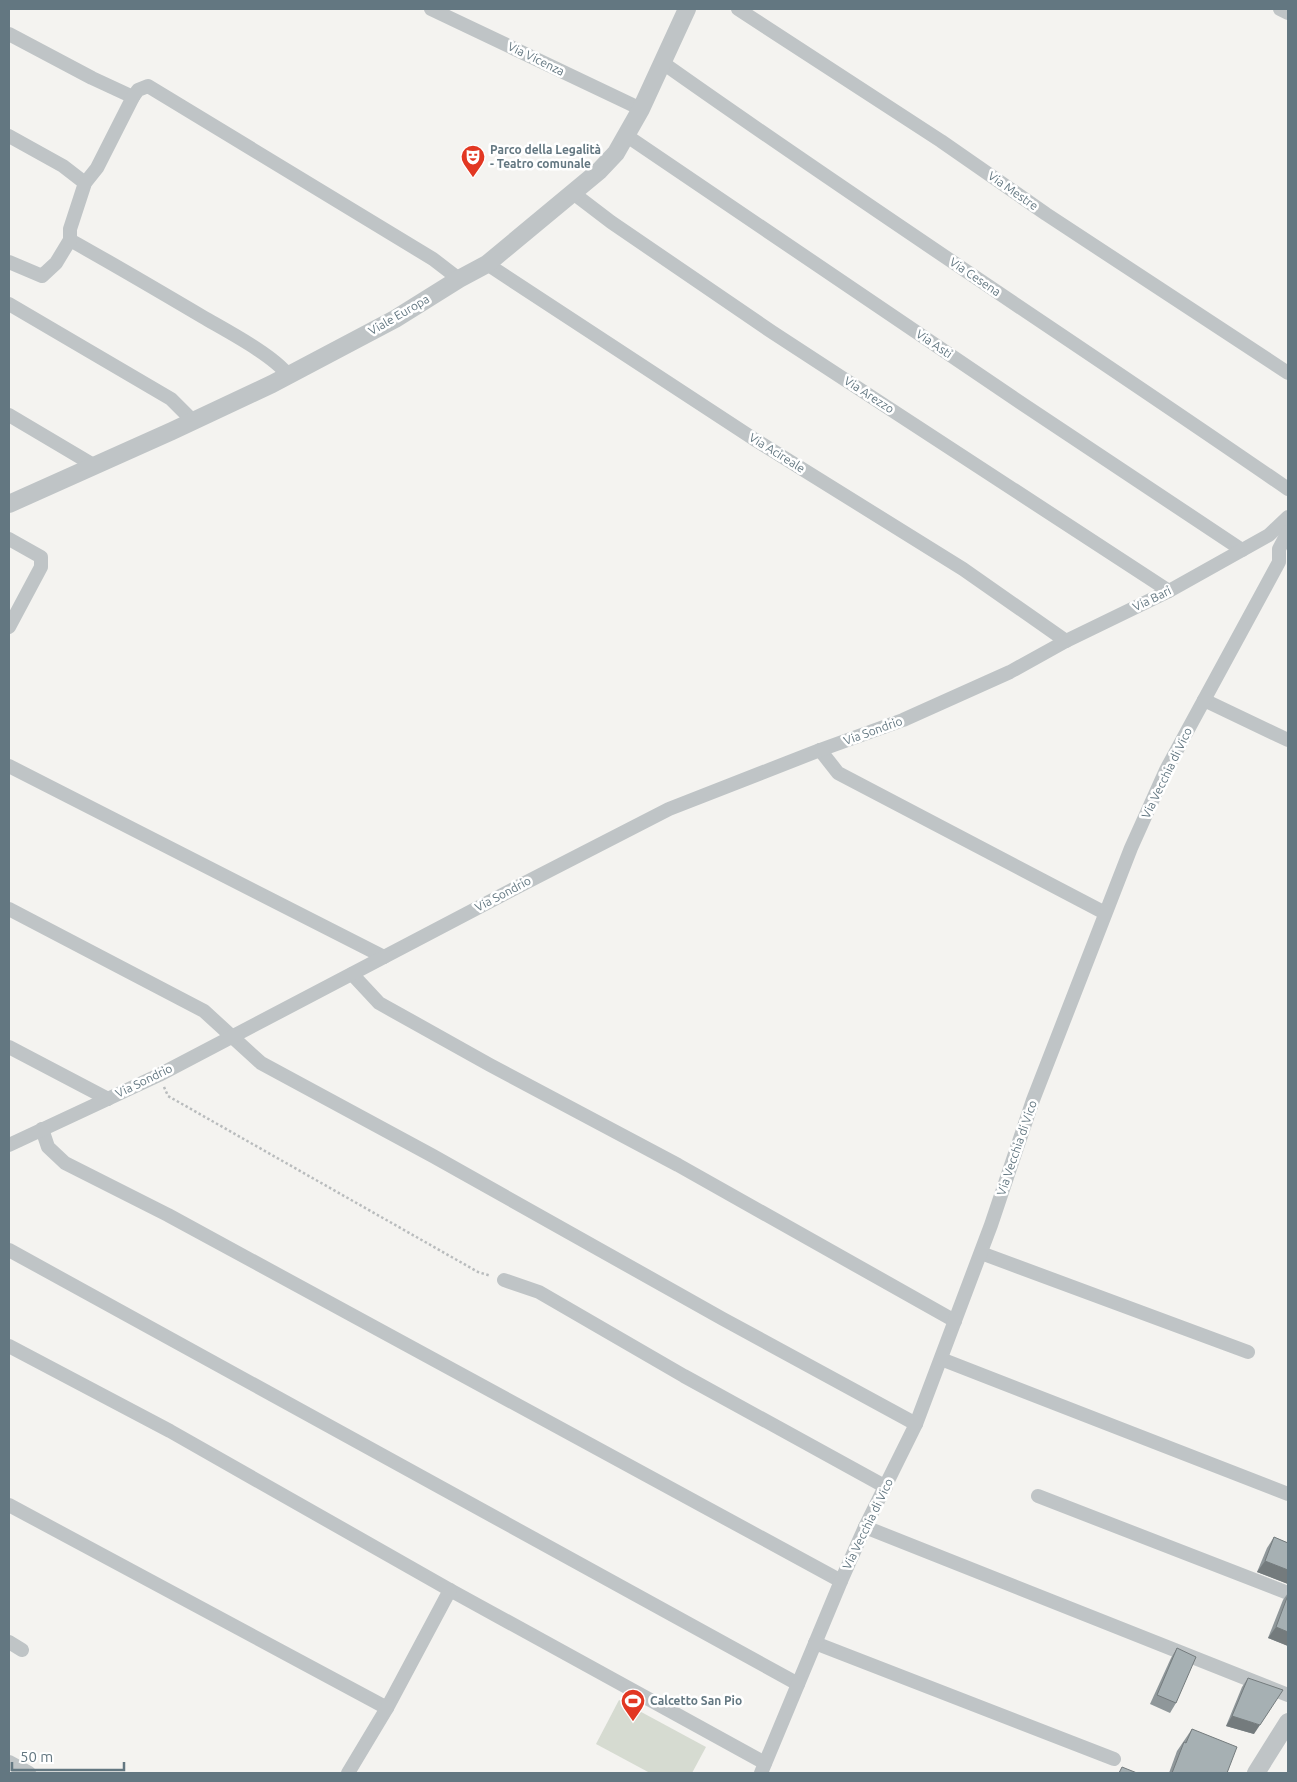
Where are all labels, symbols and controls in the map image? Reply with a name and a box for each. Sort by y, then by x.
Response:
street label: Via Vicenza [506,39,567,78]
place label: Parco della Legalità - Teatro comunale [490,143,601,170]
theatre icon: Parco della Legalità - Teatro comunale [460,144,486,178]
street label: Via Mestre [986,169,1041,213]
street label: Via Cesena [947,255,1003,298]
street label: Viale Europa [366,292,431,337]
street label: Via Asti [914,327,955,360]
street label: Via Arezzo [842,374,897,415]
street label: Via Acireale [747,430,808,475]
street label: Via Bari [1130,584,1173,613]
street label: Via Sondrio [842,714,904,747]
street label: Via Vecchia di Vico [1139,725,1194,820]
street label: Via Sondrio [473,873,533,914]
street label: Via Sondrio [113,1061,174,1100]
street label: Via Vecchia di Vico [994,1099,1039,1197]
street label: Via Vecchia di Vico [840,1476,895,1571]
sports icon: Calcetto San Pio [620,1688,646,1722]
place label: Calcetto San Pio [650,1694,742,1707]
scale bar [12,1740,125,1772]
text: 50 m [20,1748,53,1765]

